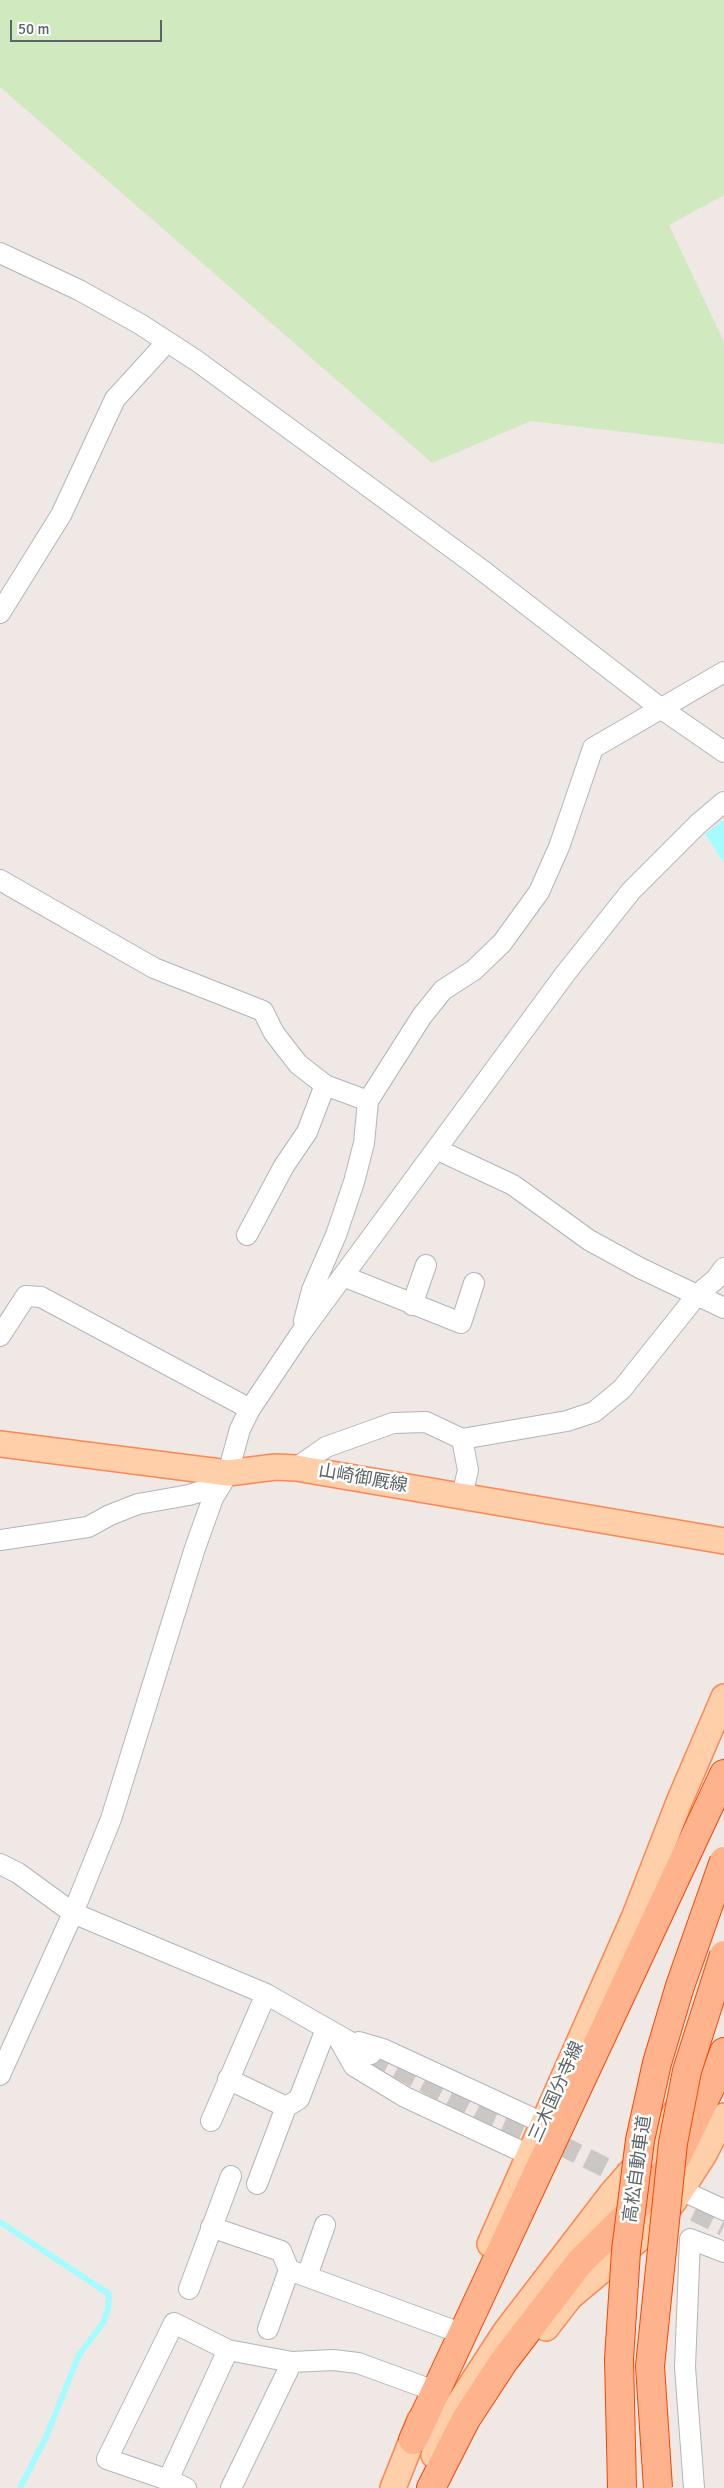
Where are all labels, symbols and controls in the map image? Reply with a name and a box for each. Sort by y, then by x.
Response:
scale bar [12,10,165,42]
text: 50 m [18,20,49,38]
street label: 山崎御厩線 [317,1461,409,1497]
street label: 三木国分寺線 [525,2038,589,2146]
street label: 高松自動車道 [620,2114,656,2224]

